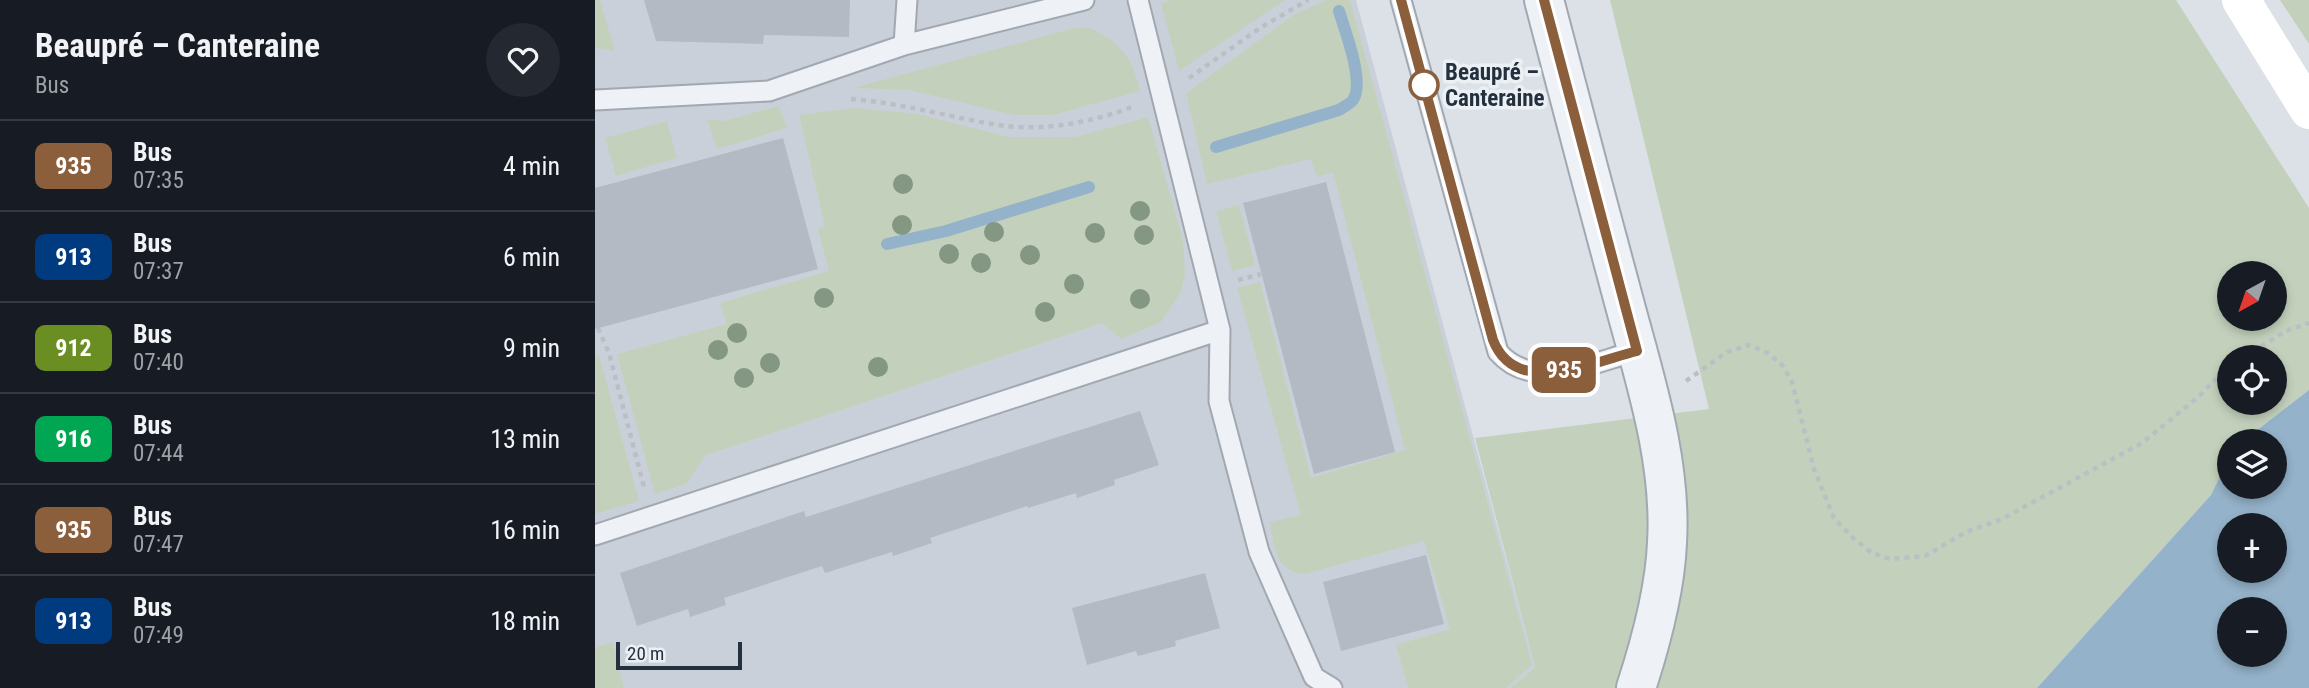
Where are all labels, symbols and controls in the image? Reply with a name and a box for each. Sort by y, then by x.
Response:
button: heart [486,23,560,97]
text: Beaupré – Canteraine [35,26,320,65]
place label: Beaupré – Canteraine [1445,59,1545,112]
marker: Beaupré – Canteraine [1409,70,1439,100]
text: Bus [35,72,69,99]
text: Bus [133,137,172,167]
text: 4 min [503,151,560,181]
text: 935 [55,152,92,180]
text: 07:35 [133,167,184,194]
text: Bus [133,228,172,258]
text: 6 min [503,242,560,272]
text: 913 [55,243,92,271]
text: 07:37 [133,258,184,285]
north arrow [2217,261,2287,331]
map controls [2217,261,2287,667]
text: Bus [133,319,172,349]
text: 9 min [503,333,560,363]
text: 912 [55,334,92,362]
button: locate [2217,345,2287,415]
line badge: 935 [1524,347,1604,393]
text: 07:40 [133,349,184,376]
text: 935 [1546,356,1582,384]
text: Bus [133,410,172,440]
text: 13 min [490,424,560,454]
text: 916 [55,425,92,453]
button: layers [2217,429,2287,499]
text: 07:44 [133,440,184,467]
text: Bus [133,501,172,531]
button: + [2217,513,2287,583]
text: 16 min [490,515,560,545]
text: 935 [55,516,92,544]
text: 07:47 [133,531,184,558]
text: Bus [133,592,172,622]
button: − [2217,597,2287,667]
text: 18 min [490,606,560,636]
text: 913 [55,607,92,635]
text: 07:49 [133,622,184,649]
scale bar [616,639,742,671]
text: 20 m [627,642,664,665]

